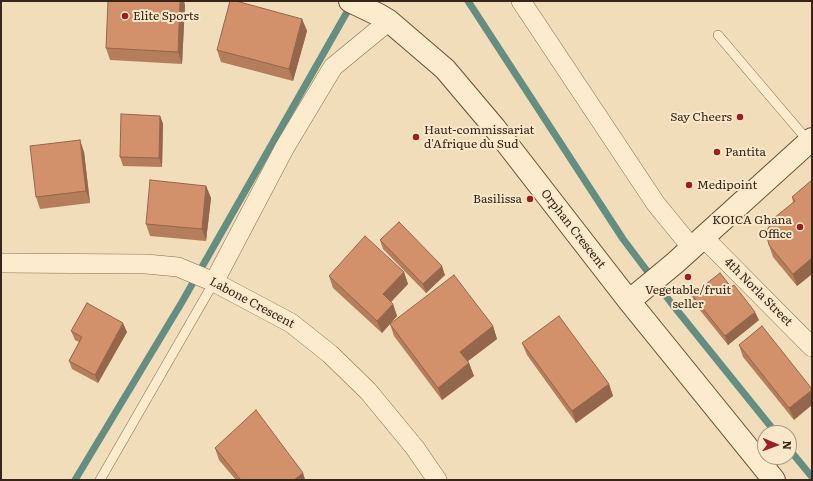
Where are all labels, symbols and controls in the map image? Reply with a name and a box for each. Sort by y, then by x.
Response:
place label: Elite Sports [133,9,199,23]
marker: Elite Sports [120,11,130,21]
place label: Say Cheers [670,110,732,124]
marker: Say Cheers [735,112,745,122]
place label: Haut-commissariat d'Afrique du Sud [424,123,534,151]
marker: Haut-commissariat d'Afrique du Sud [411,132,421,142]
place label: Pantita [725,145,766,159]
marker: Pantita [712,147,722,157]
place label: Medipoint [697,178,757,192]
marker: Medipoint [684,180,694,190]
street label: Orphan Crescent [538,187,608,271]
place label: Basilissa [473,192,522,206]
marker: Basilissa [525,194,535,204]
place label: KOICA Ghana Office [712,213,792,241]
marker: KOICA Ghana Office [795,222,805,232]
street label: 4th Norla Street [721,255,795,329]
marker: Vegetable/fruit seller [683,272,693,282]
street label: Labone Crescent [207,274,297,332]
place label: Vegetable/fruit seller [645,283,731,311]
north arrow [757,425,797,465]
text: N [780,440,796,450]

